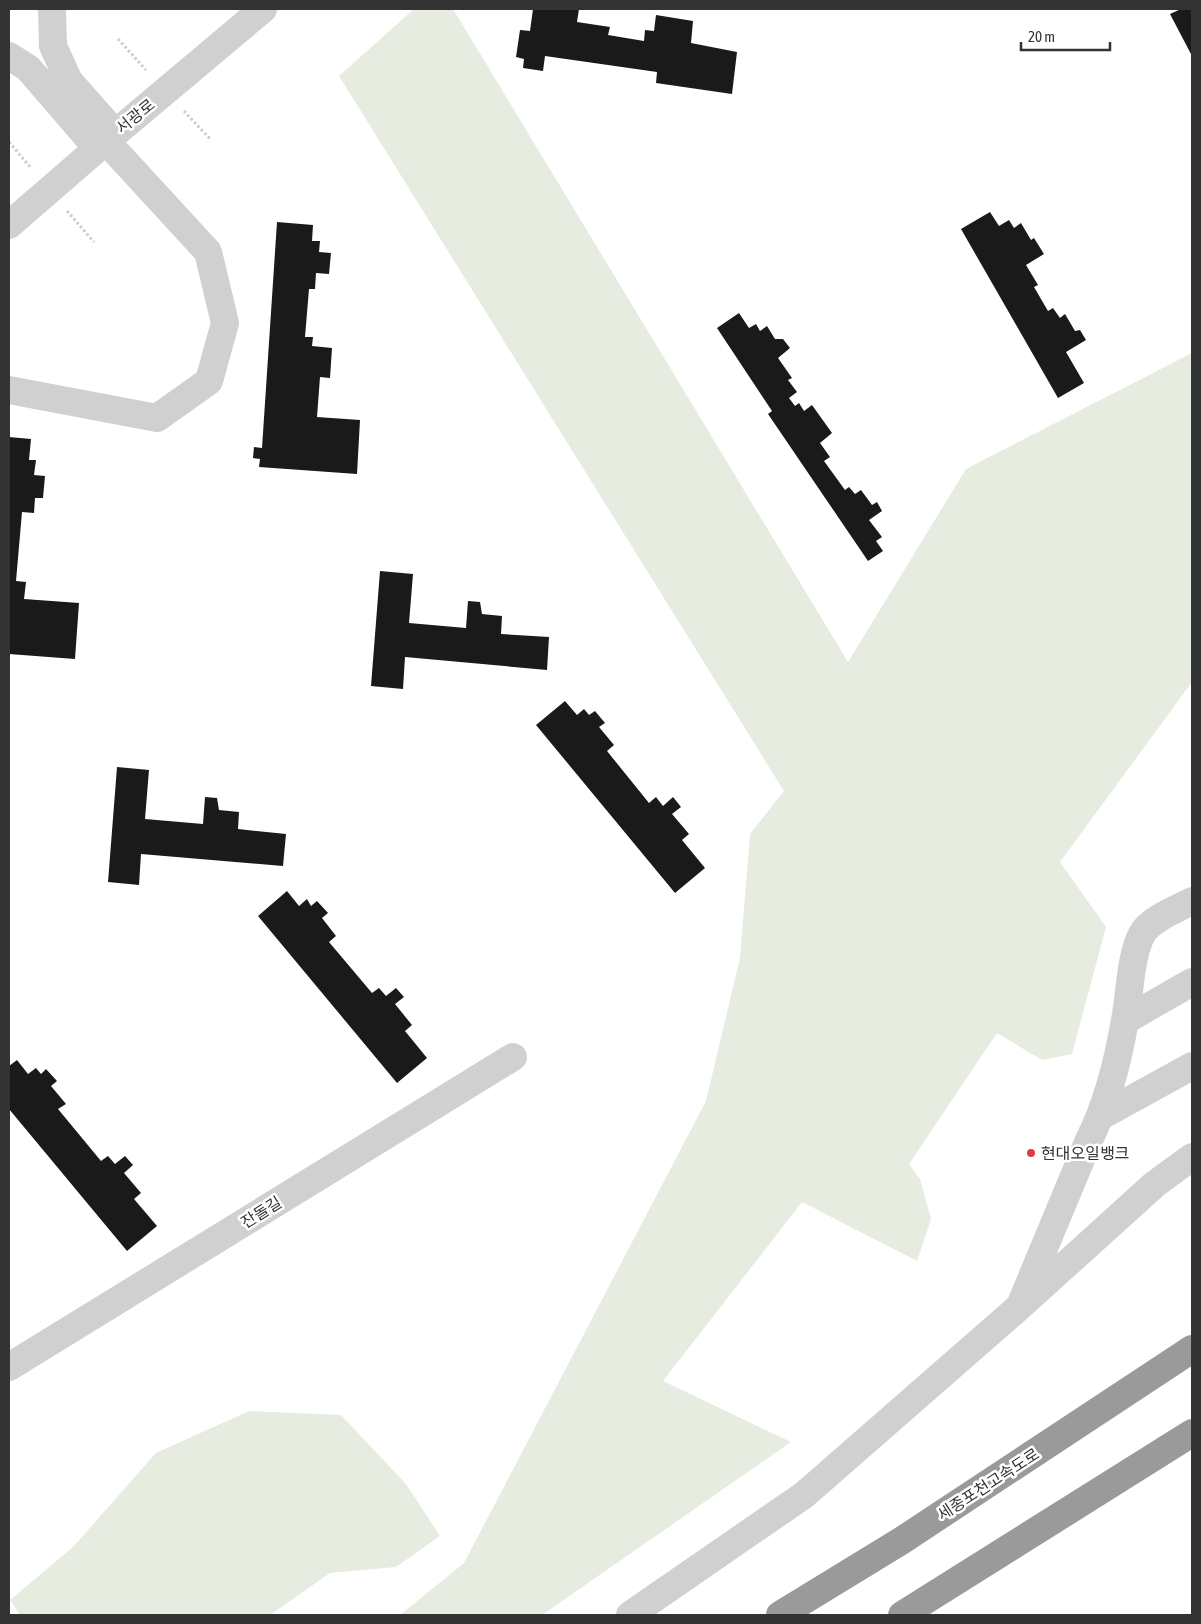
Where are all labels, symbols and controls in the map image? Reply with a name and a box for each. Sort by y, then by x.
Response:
scale bar [1021,20,1110,52]
text: 20 m [1028,28,1055,45]
street label: 서광로 [112,95,158,137]
place label: 현대오일뱅크 [1041,1144,1129,1162]
marker: 현대오일뱅크 [1025,1147,1037,1159]
street label: 잔돌길 [238,1193,284,1231]
street label: 세종포천고속도로 [934,1444,1043,1524]

